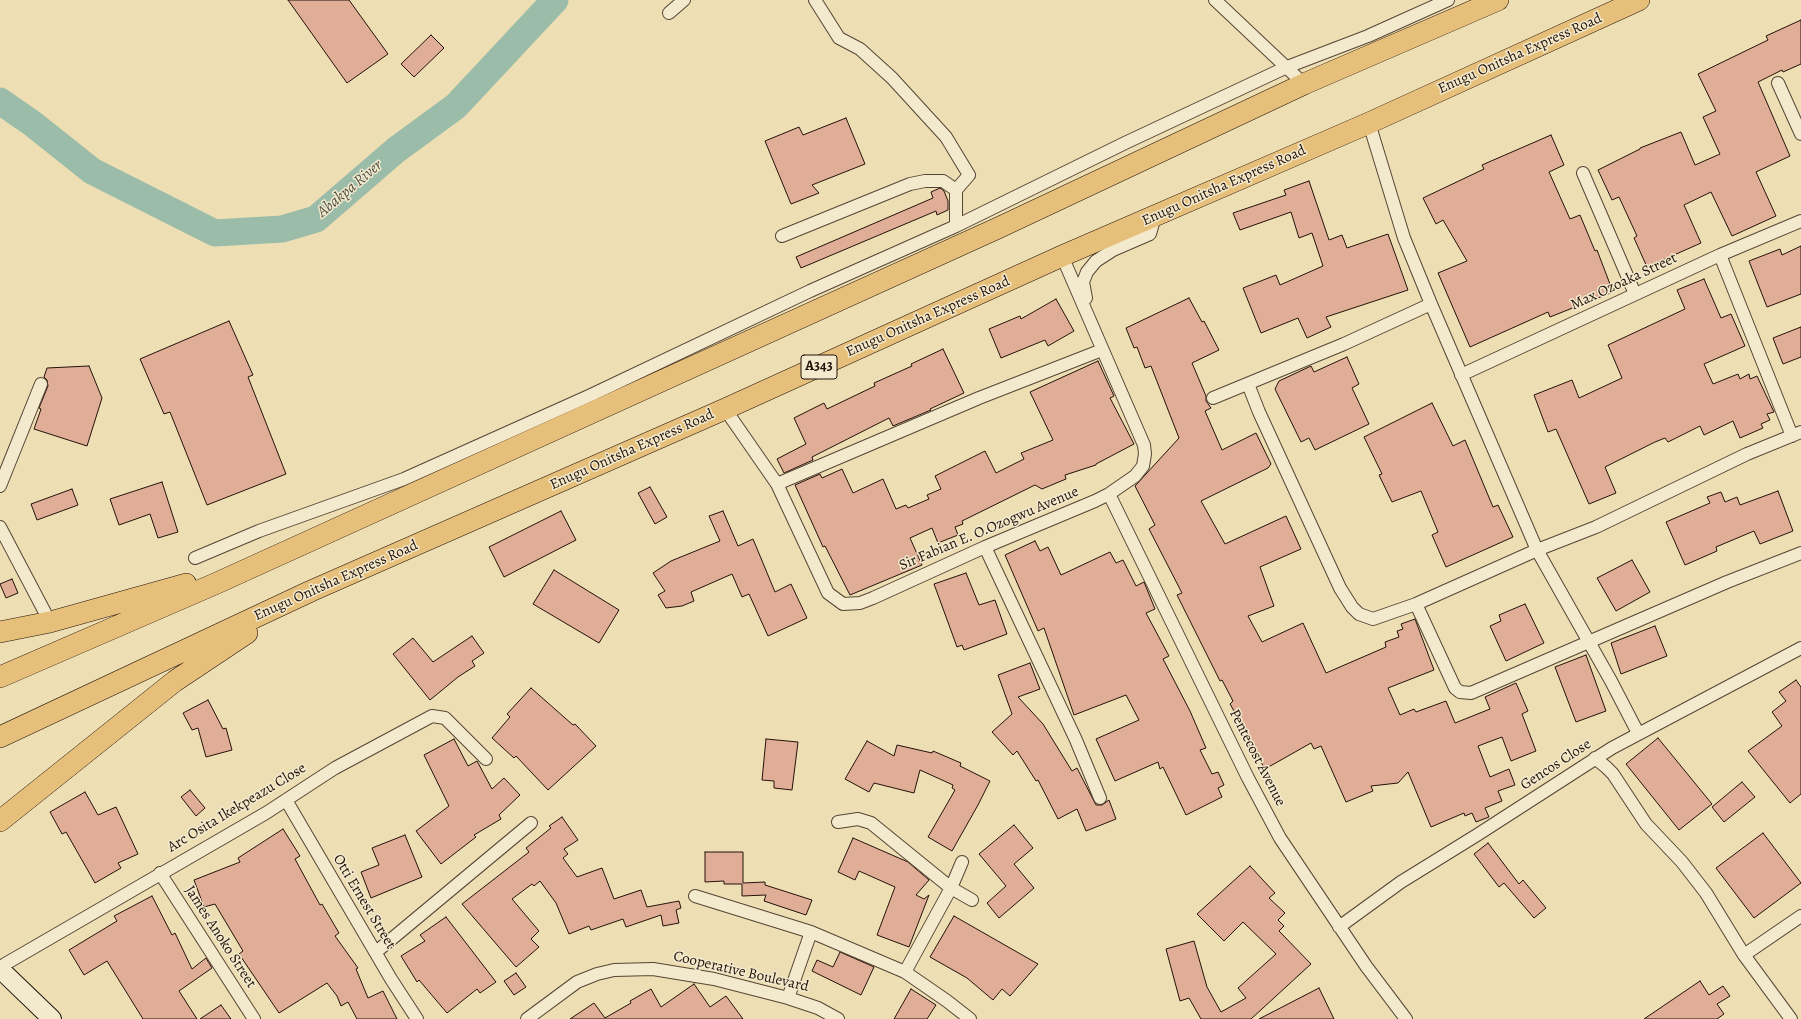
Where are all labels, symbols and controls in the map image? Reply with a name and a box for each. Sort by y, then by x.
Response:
street label: Enugu Onitsha Express Road [1435,10,1605,98]
street label: Enugu Onitsha Express Road [1139,142,1309,230]
water label: Abakpa River [314,156,386,222]
street label: Max Ozoaka Street [1568,249,1680,315]
street label: Enugu Onitsha Express Road [843,273,1013,361]
road number: A343 [801,355,837,379]
street label: Enugu Onitsha Express Road [547,406,717,494]
street label: Sir Fabian E. O.Ozogwu Avenue [897,483,1081,575]
street label: Enugu Onitsha Express Road [251,537,421,625]
street label: Pentecost Avenue [1225,707,1289,809]
street label: Gencos Close [1517,736,1595,794]
street label: Arc Osita Ikekpeazu Close [164,759,310,857]
street label: Otti Ernest Street [329,851,399,953]
street label: James Anoko Street [180,883,260,991]
street label: Cooperative Boulevard [672,948,810,996]

